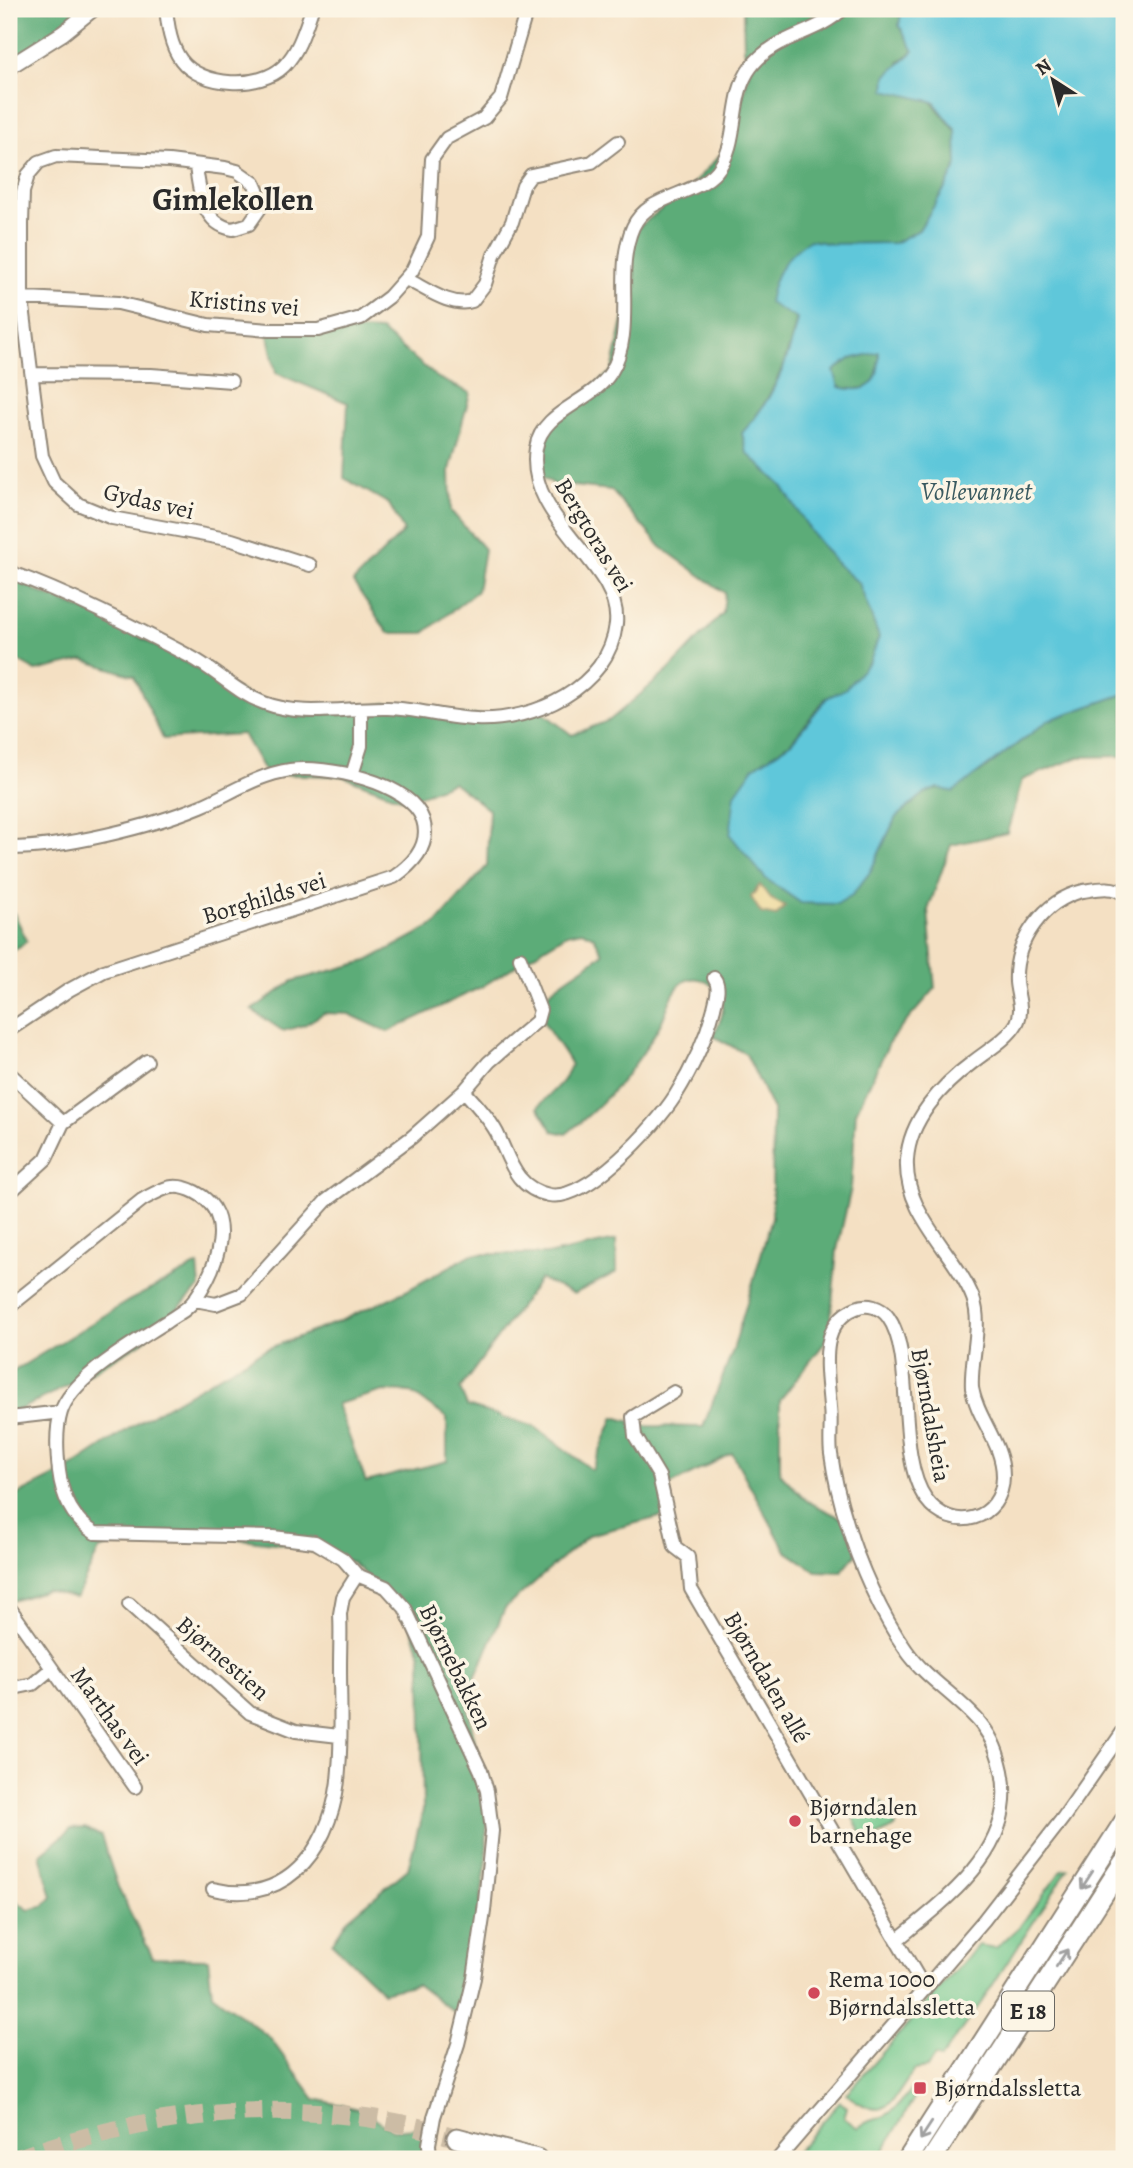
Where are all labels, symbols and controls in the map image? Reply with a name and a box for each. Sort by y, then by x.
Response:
north arrow [1018,46,1088,116]
text: N [1030,52,1057,82]
district label: Gimlekollen [152,177,314,221]
street label: Kristins vei [187,282,301,324]
street label: Bergtoras vei [547,472,641,598]
water label: Vollevannet [920,474,1033,509]
street label: Gydas vei [101,475,197,527]
street label: Borghilds vei [198,864,330,932]
street label: Bjørndalsheia [903,1345,959,1485]
street label: Bjørnebakken [412,1599,500,1735]
street label: Bjørndalen allé [716,1605,818,1749]
street label: Bjørnestien [170,1609,276,1707]
street label: Marthas vei [63,1660,157,1772]
place label: Bjørndalen barnehage [809,1791,917,1851]
marker: Bjørndalen barnehage [787,1813,803,1829]
one-way arrow [1080,1869,1094,1889]
one-way arrow [1055,1949,1070,1968]
place label: Rema 1000 Bjørndalssletta [828,1963,976,2023]
marker: Rema 1000 Bjørndalssletta [806,1985,822,2001]
road number: E 18 [1002,1992,1054,2030]
place label: Bjørndalssletta [934,2072,1082,2104]
marker: Bjørndalssletta [912,2080,928,2096]
one-way arrow [919,2121,933,2140]

